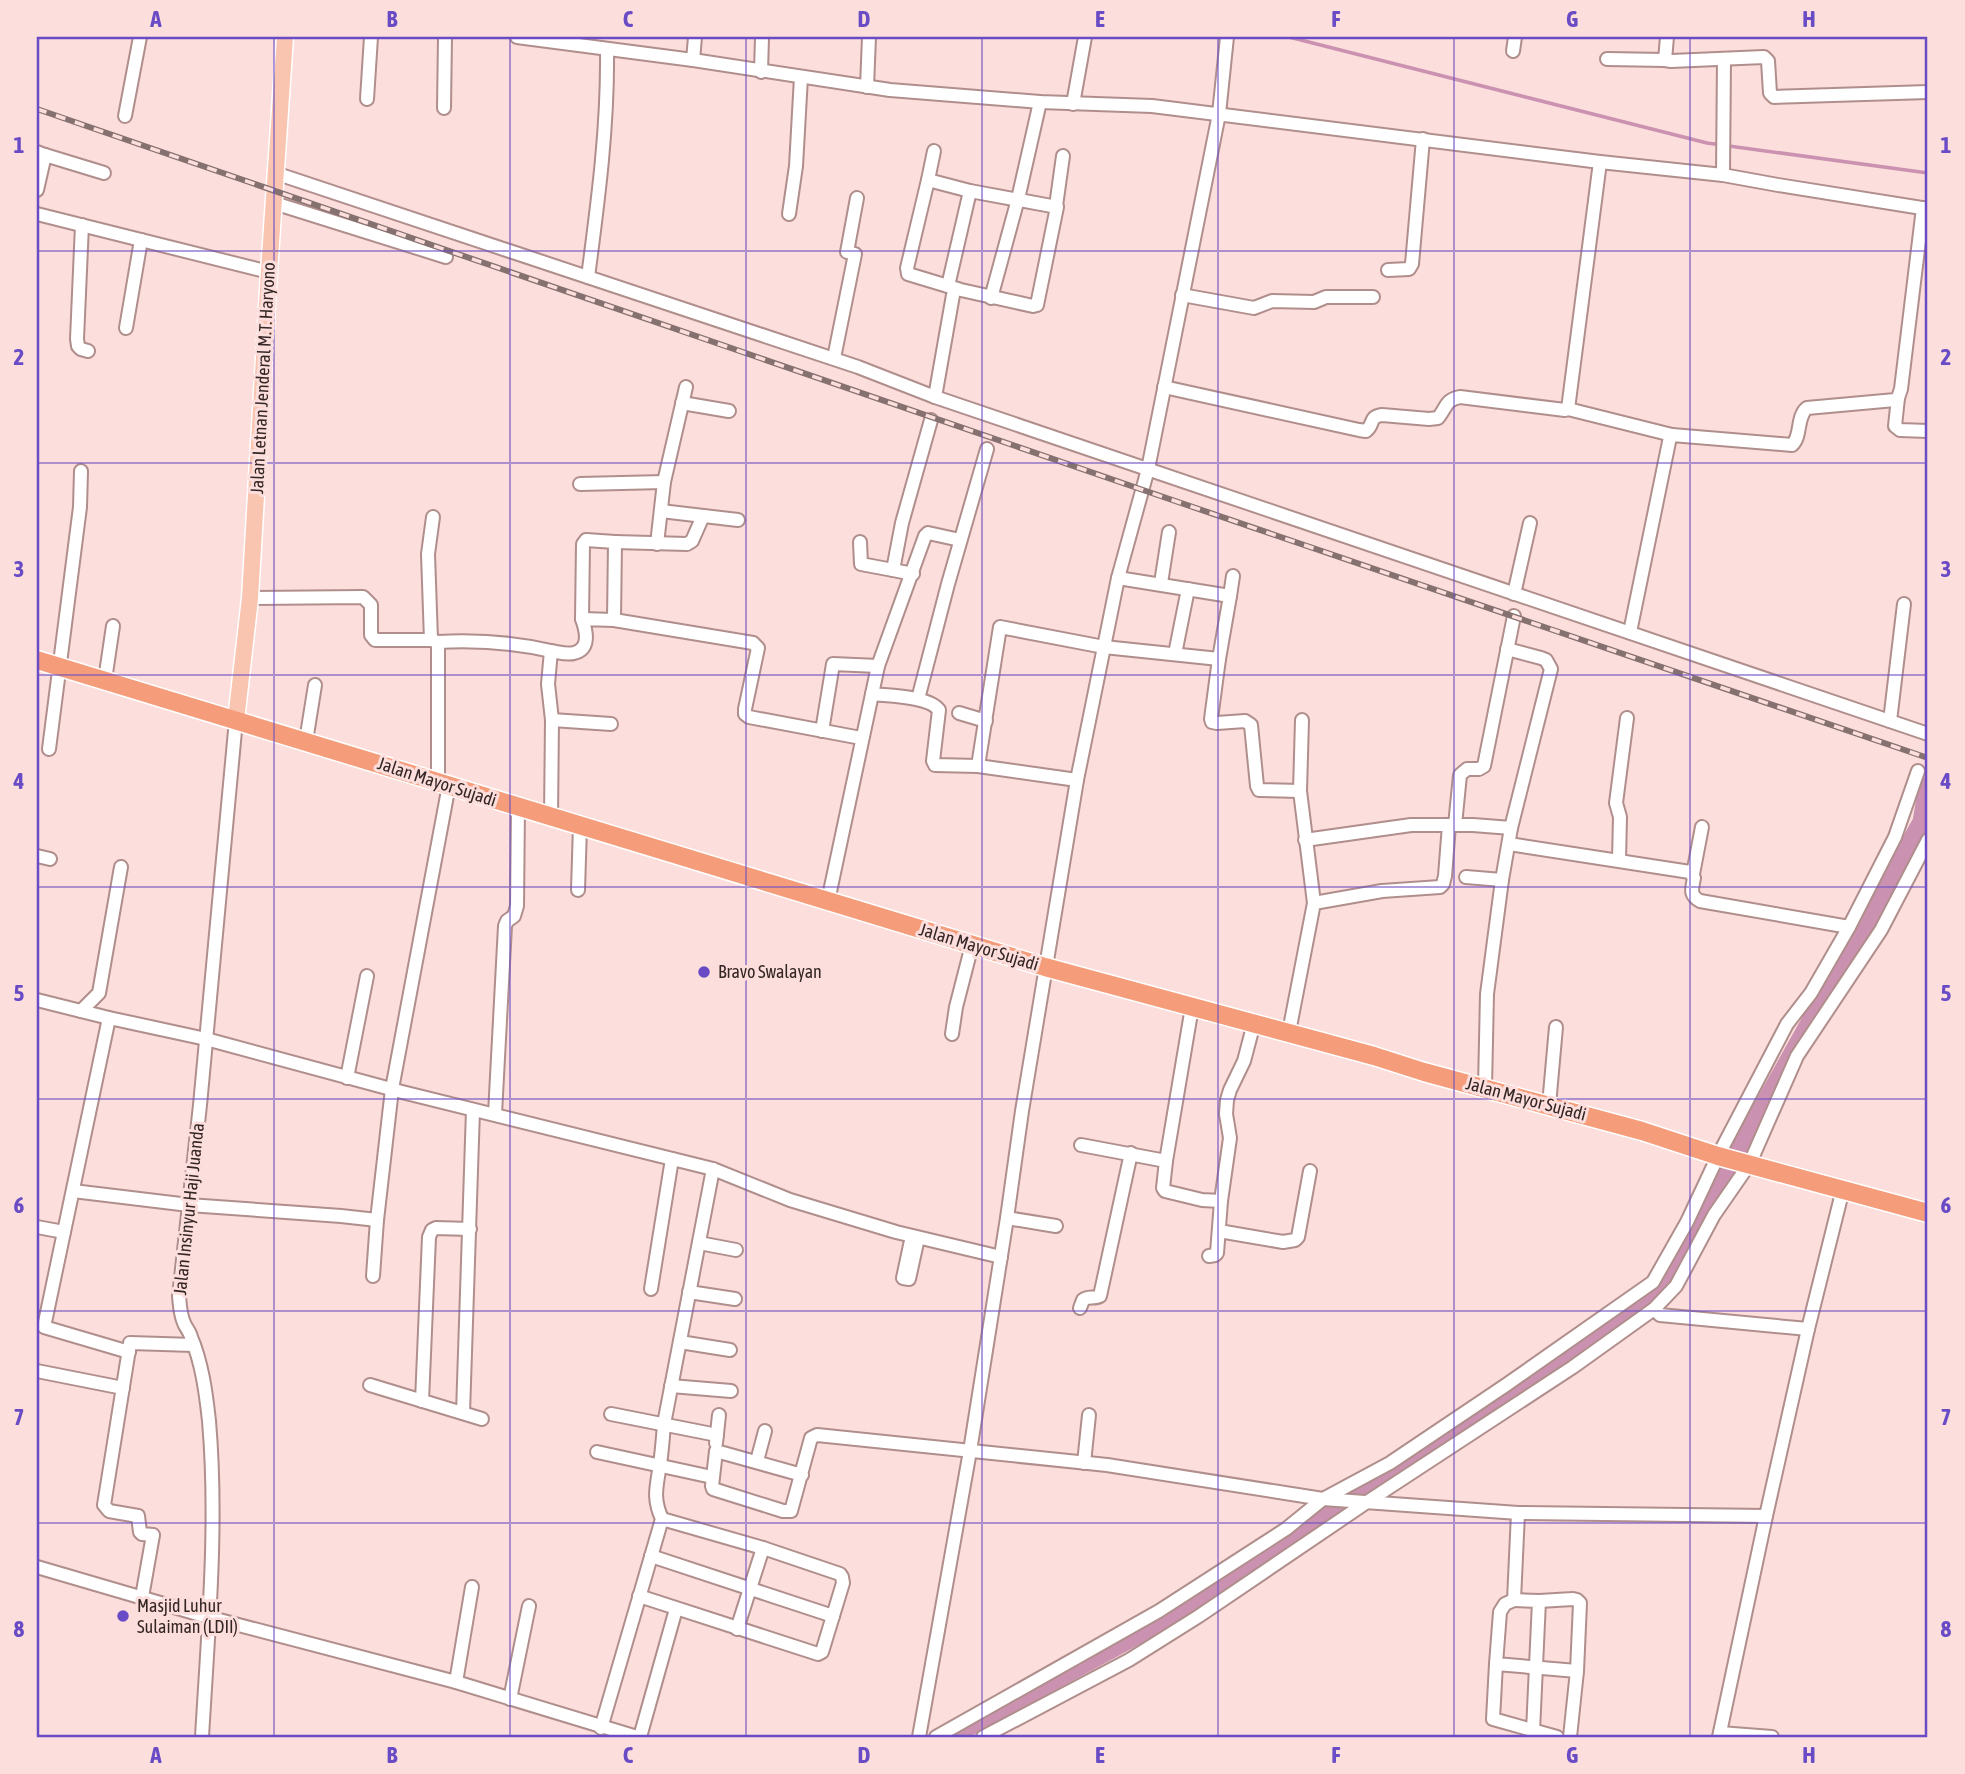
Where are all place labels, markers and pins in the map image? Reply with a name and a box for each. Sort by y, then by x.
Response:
place label: Bravo Swalayan [718,961,822,982]
marker: Bravo Swalayan [696,964,712,980]
place label: Masjid Luhur Sulaiman (LDII) [137,1595,238,1637]
marker: Masjid Luhur Sulaiman (LDII) [115,1608,131,1624]

